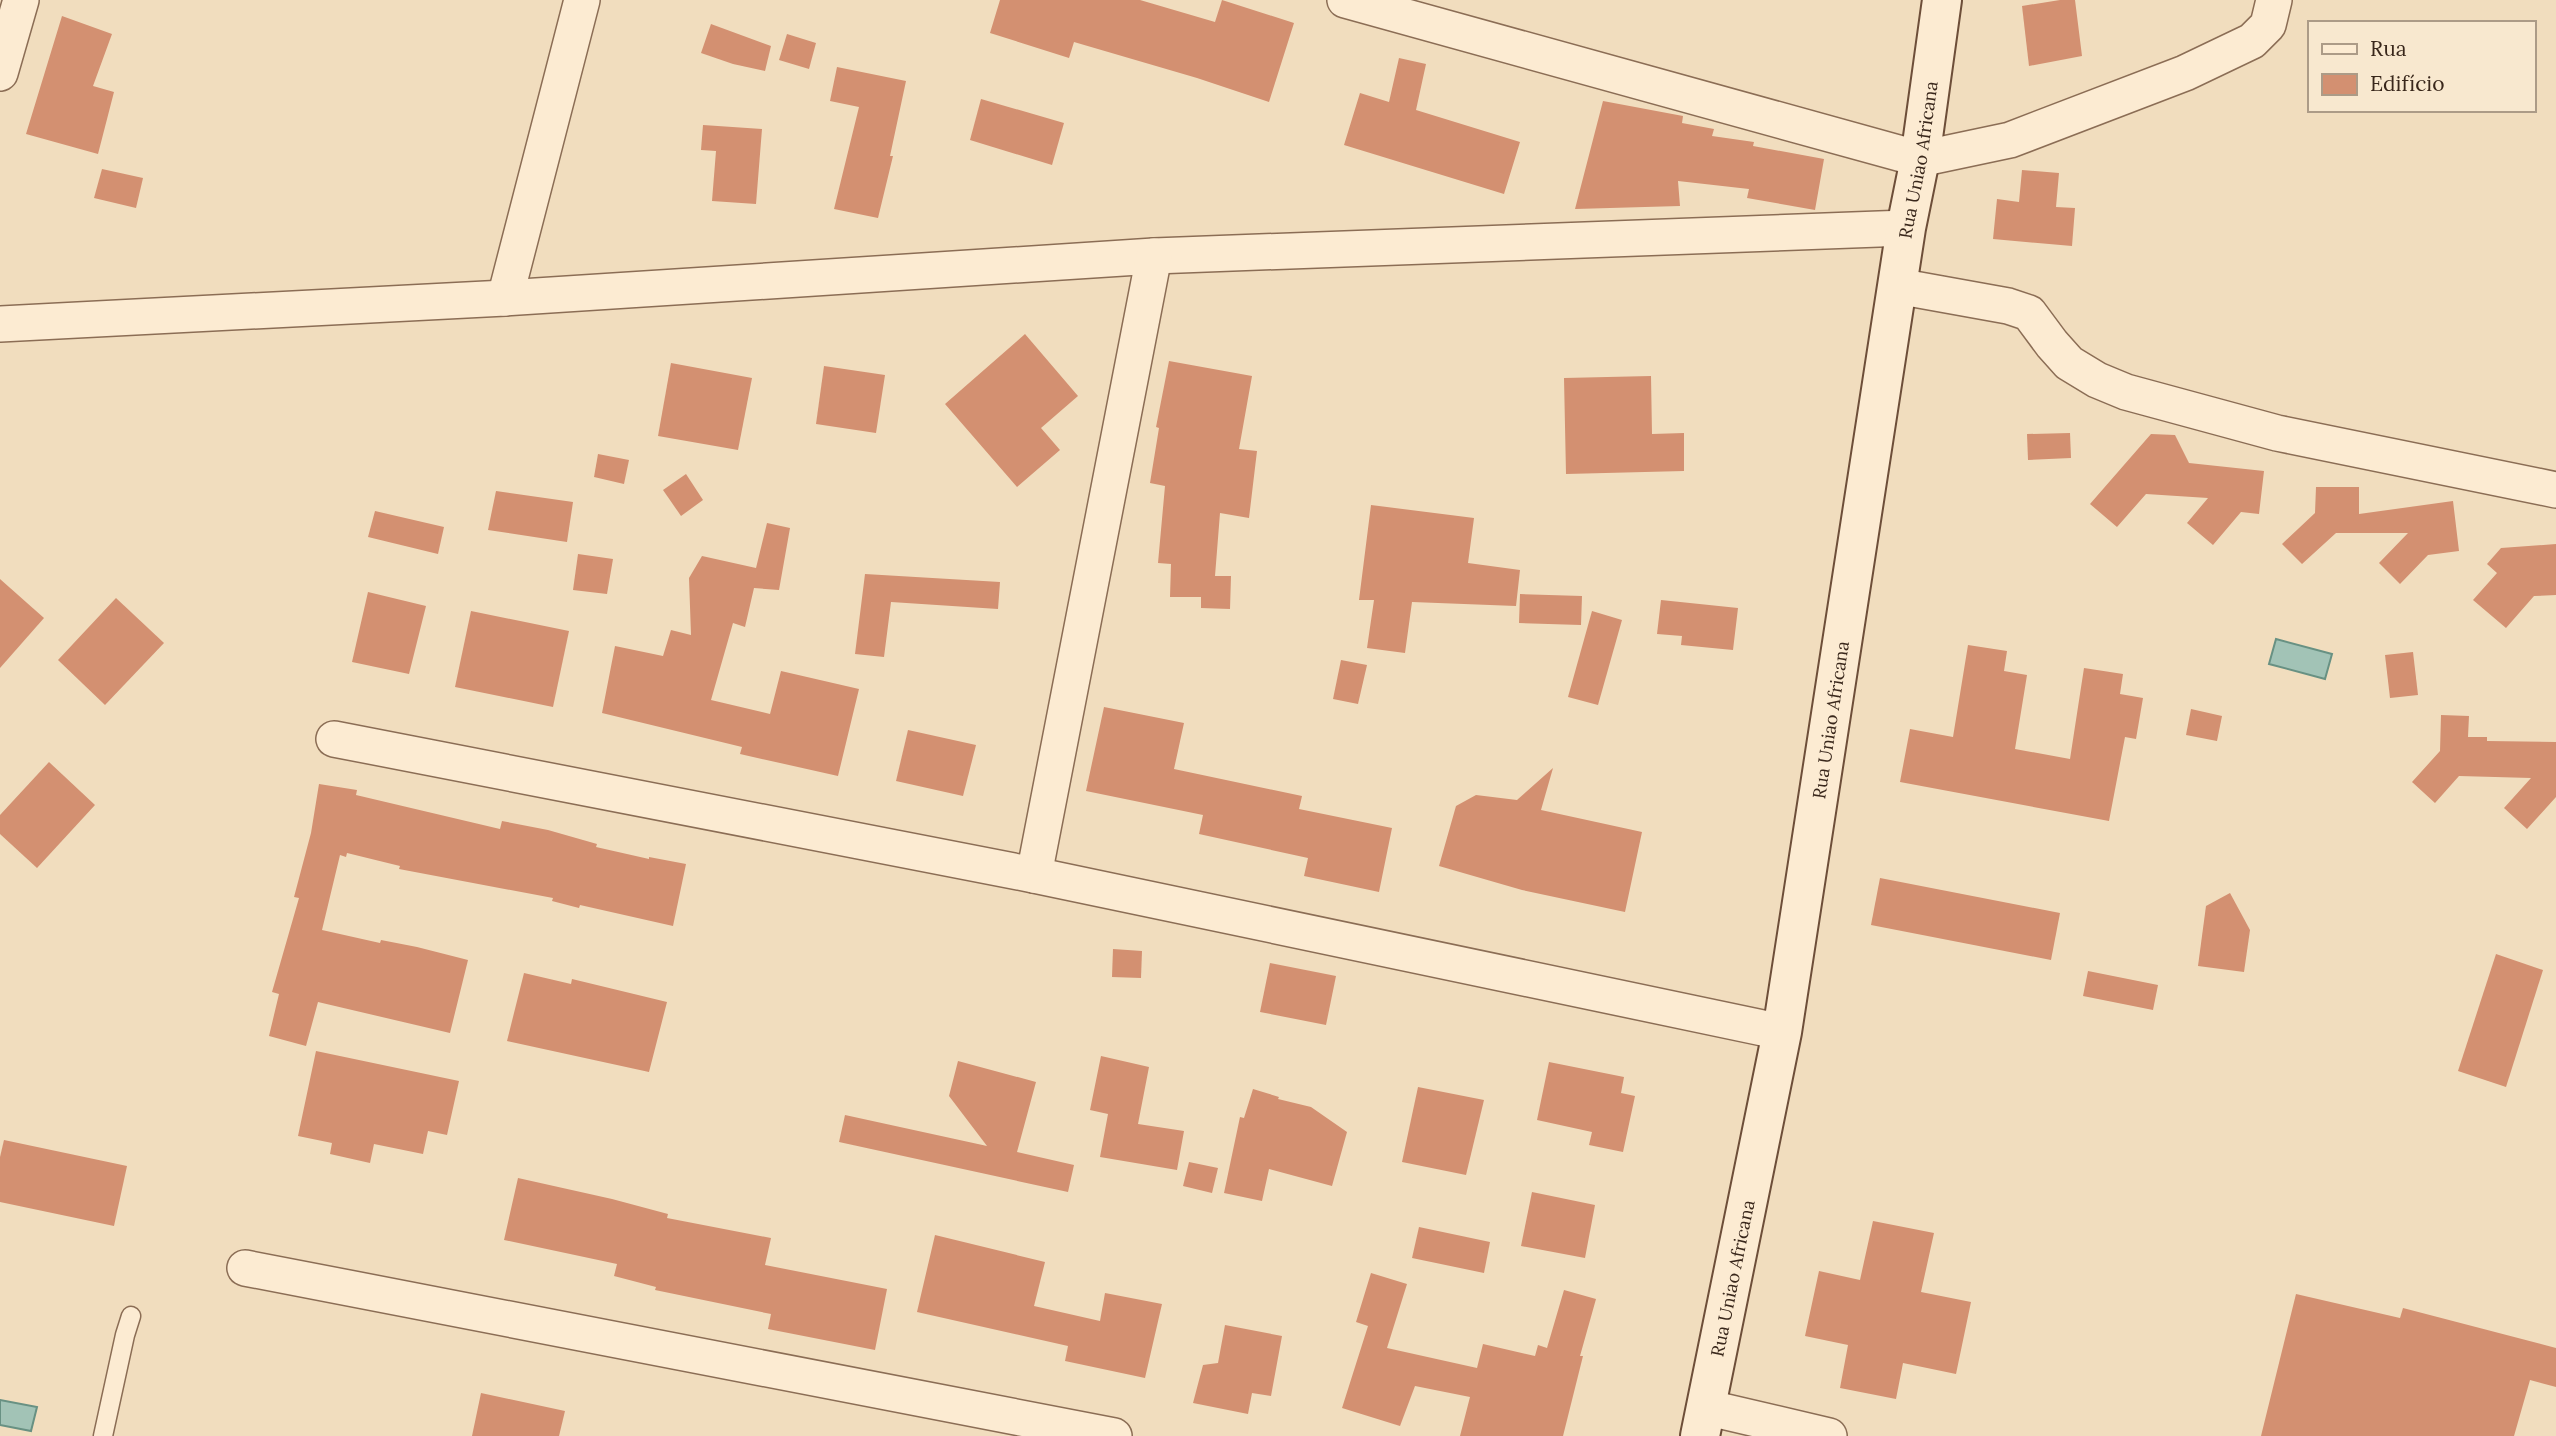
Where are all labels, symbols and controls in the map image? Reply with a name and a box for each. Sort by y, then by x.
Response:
legend [2308,21,2535,112]
text: Rua [2370,35,2407,62]
text: Edifício [2370,70,2445,97]
street label: Rua Uniao Africana [1893,80,1942,240]
street label: Rua Uniao Africana [1807,639,1854,801]
street label: Rua Uniao Africana [1705,1198,1759,1359]

